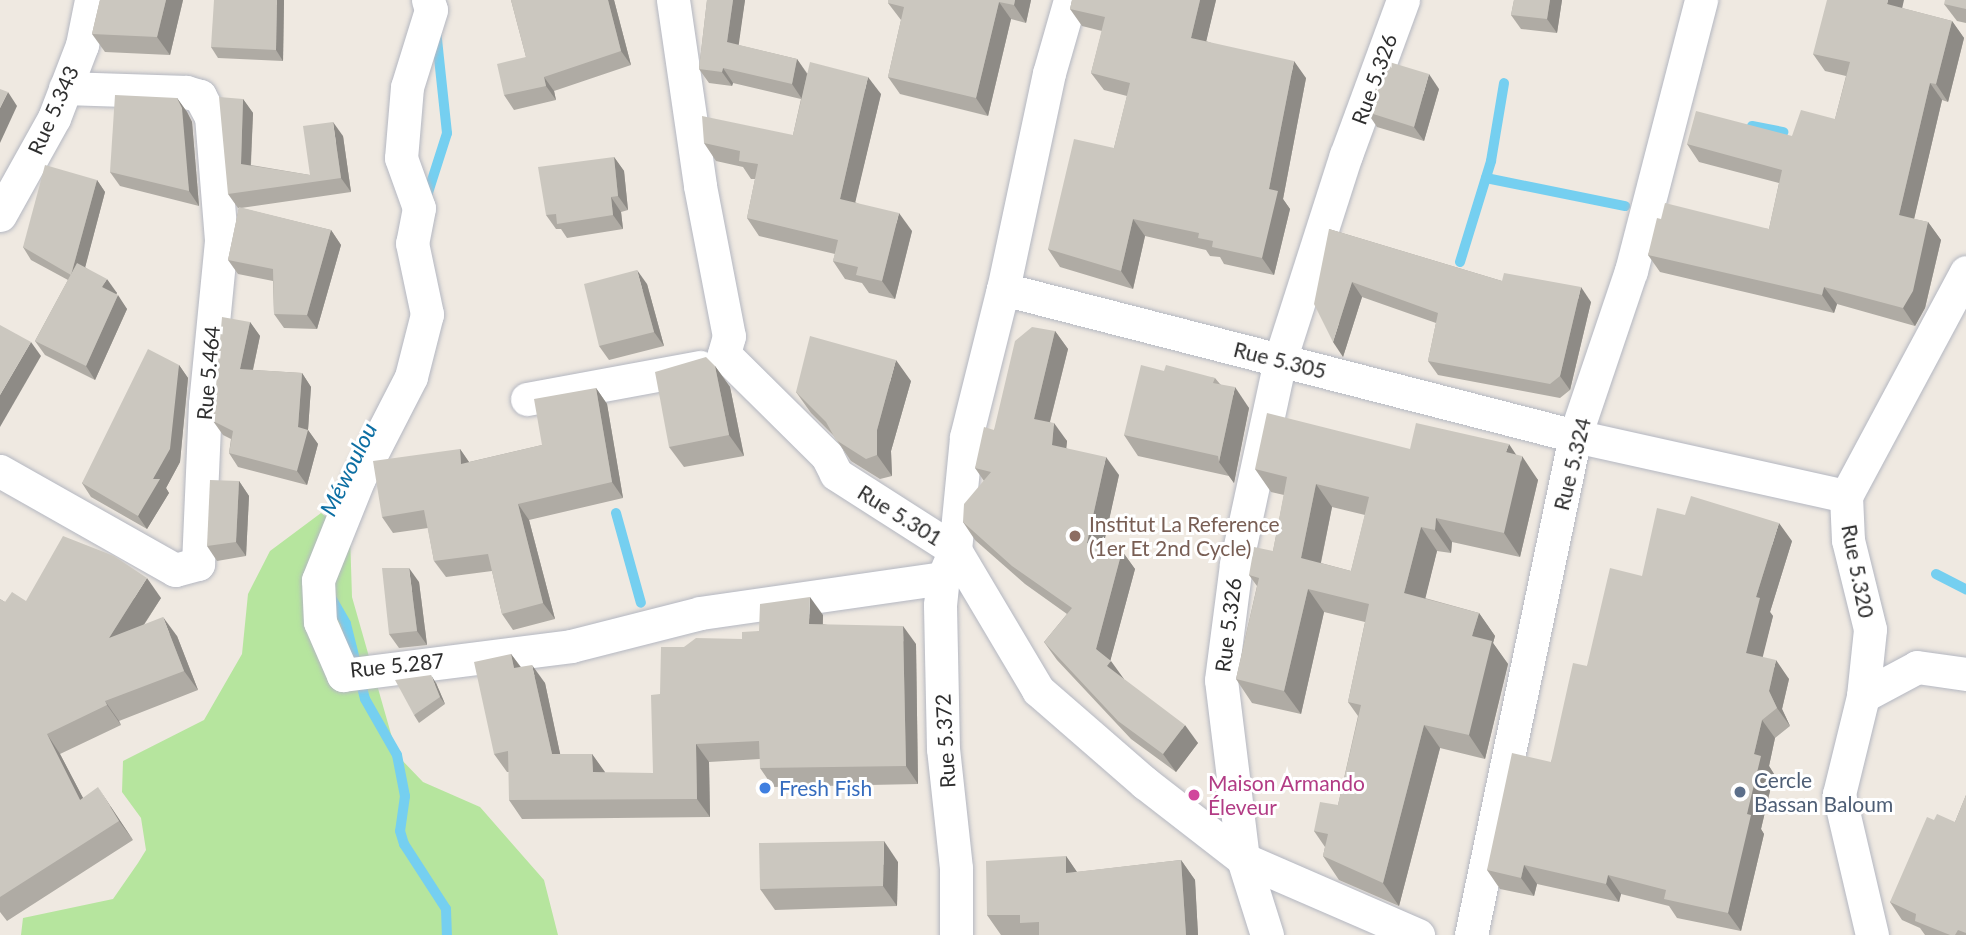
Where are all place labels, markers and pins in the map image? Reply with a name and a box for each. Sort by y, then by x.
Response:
place label: Institut La Reference (1er Et 2nd Cycle) [1089,511,1280,561]
marker: Institut La Reference (1er Et 2nd Cycle) [1067,528,1083,544]
place label: Cercle Bassan Baloum [1754,767,1893,817]
place label: Maison Armando Éleveur [1208,770,1366,820]
place label: Fresh Fish [779,775,872,801]
marker: Fresh Fish [757,780,773,796]
marker: Cercle Bassan Baloum [1732,784,1748,800]
marker: Maison Armando Éleveur [1186,787,1202,803]

